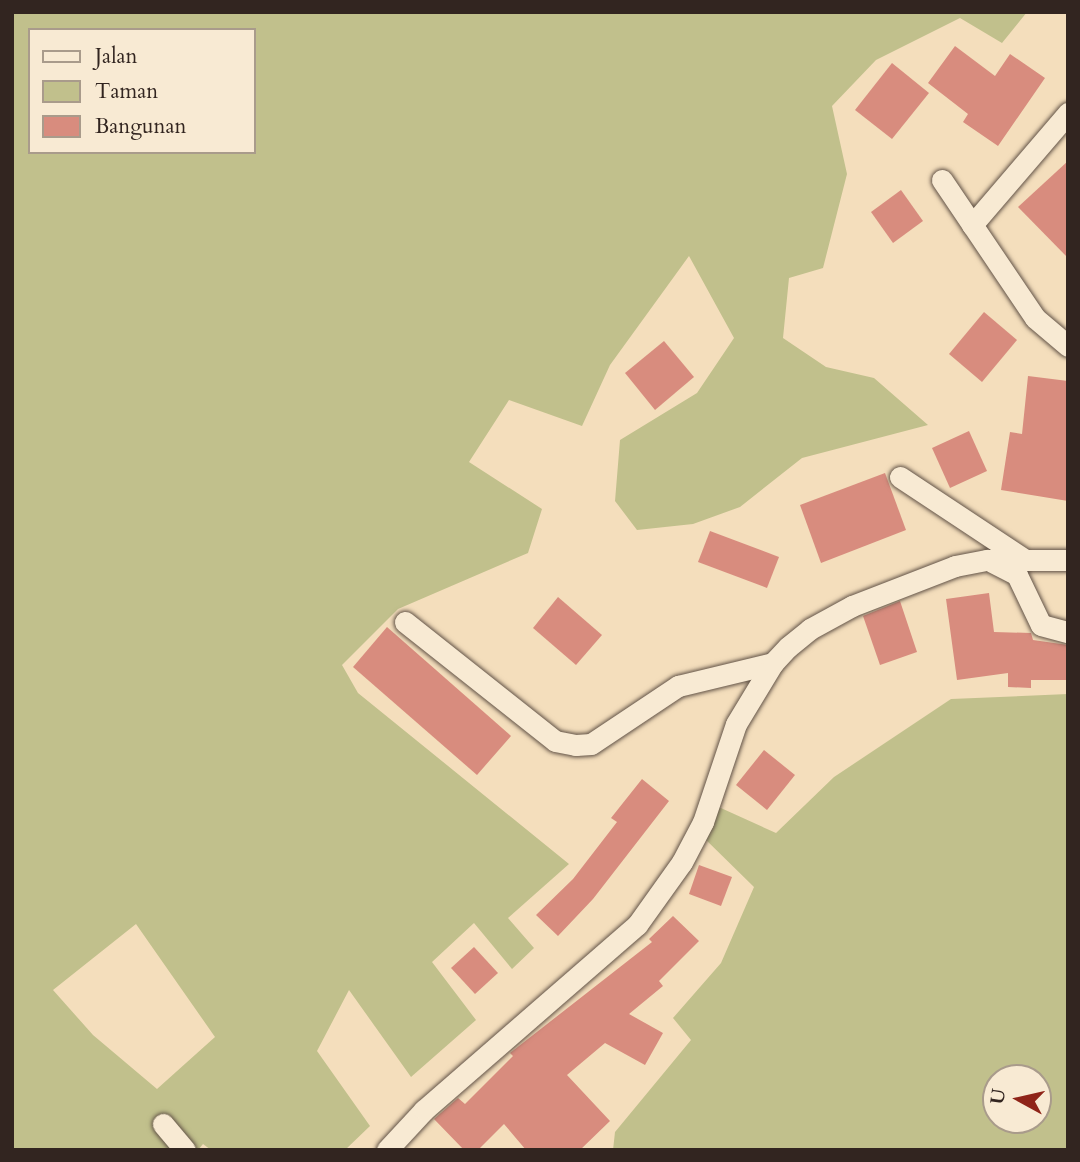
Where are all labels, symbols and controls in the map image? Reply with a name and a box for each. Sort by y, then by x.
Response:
legend [28,28,256,154]
text: Jalan [95,42,138,71]
text: Taman [95,77,158,106]
text: Bangunan [95,112,187,141]
north arrow [982,1064,1052,1134]
text: U [984,1087,1012,1106]

